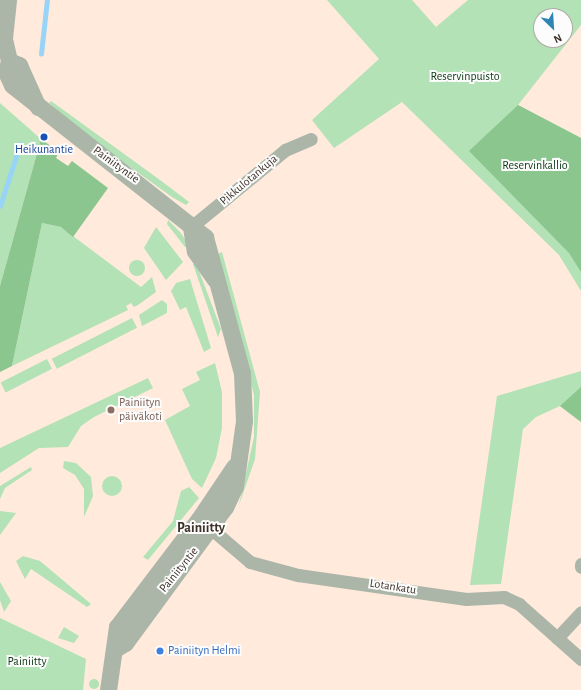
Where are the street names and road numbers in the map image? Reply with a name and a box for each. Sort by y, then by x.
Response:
street label: Painiityntie [90,143,142,187]
street label: Pikkulotankuja [217,152,281,208]
street label: Painiityntie [156,545,202,595]
street label: Lotankatu [369,576,417,598]

